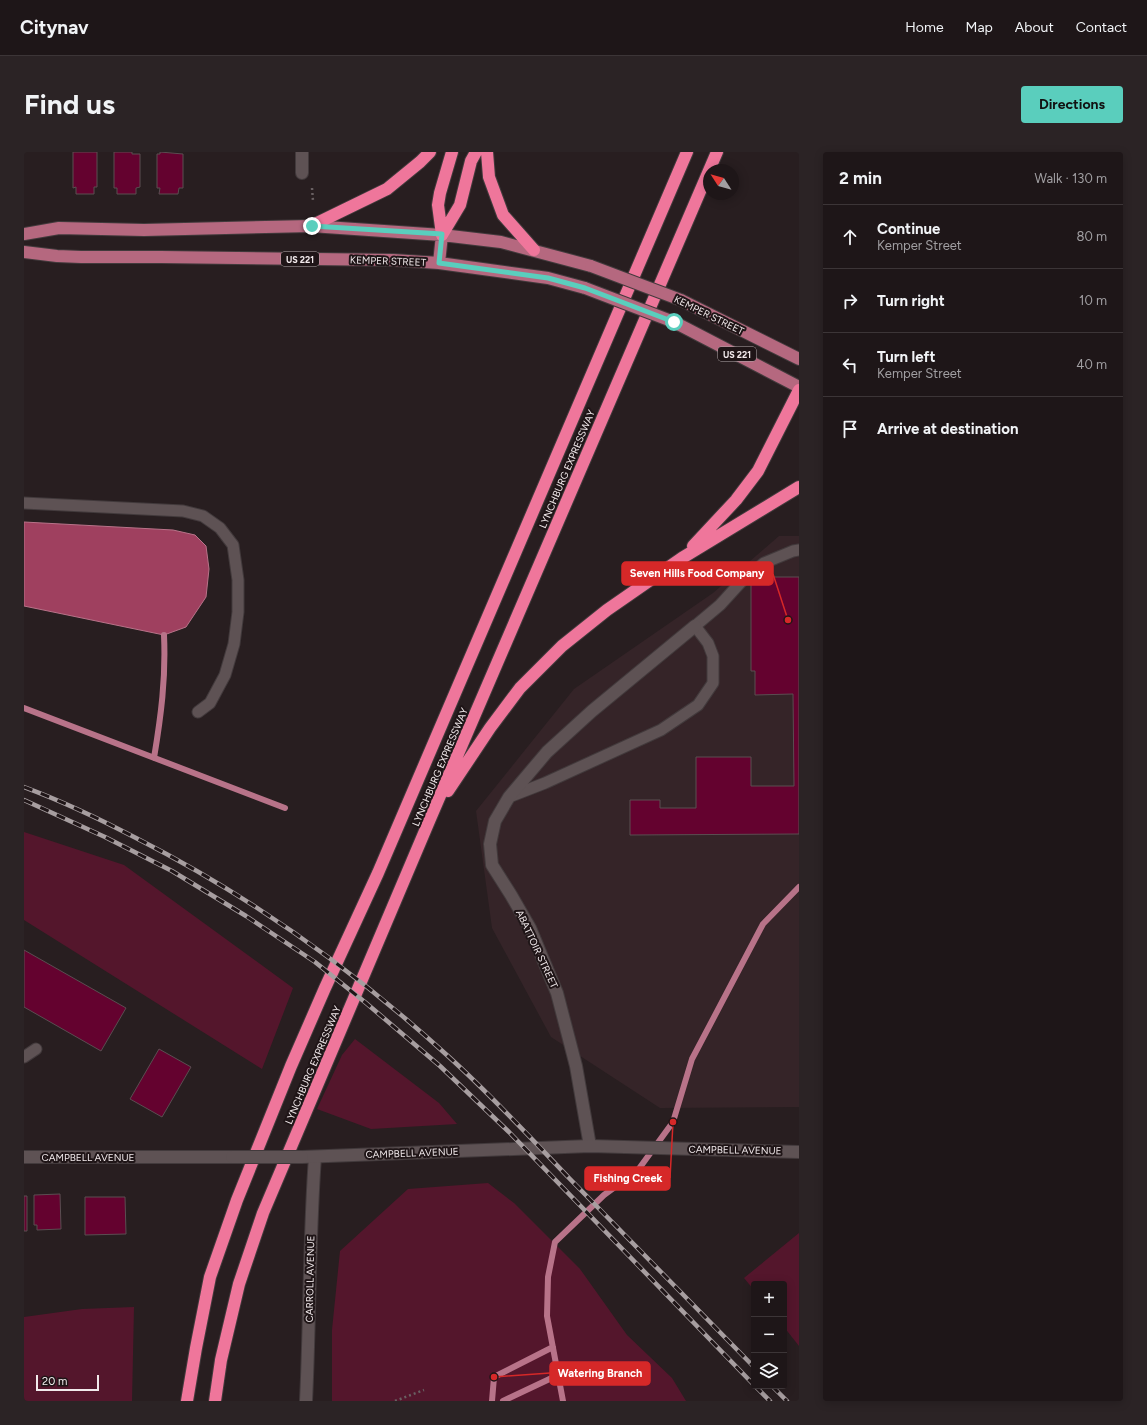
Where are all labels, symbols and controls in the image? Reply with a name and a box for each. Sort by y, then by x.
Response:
text: Citynav [20,16,89,39]
text: Home [905,19,944,36]
text: Map [966,19,993,36]
text: About [1015,19,1054,36]
text: Contact [1076,19,1127,36]
button: Directions [1021,86,1123,123]
text: Find us [24,87,115,121]
north arrow [703,164,739,200]
text: 2 min [839,168,882,188]
text: Walk · 130 m [1034,171,1107,186]
route end [303,217,321,235]
text: Continue [877,220,940,238]
icon: ahead [839,226,861,248]
text: 80 m [1076,229,1107,244]
text: Kemper Street [877,238,962,253]
road number: US 221 [281,252,319,266]
street label: KEMPER STREET [350,253,427,269]
icon: right [839,290,861,312]
street label: KEMPER STREET [672,292,747,338]
text: Turn right [877,292,945,310]
text: 10 m [1079,293,1107,308]
route start [665,313,683,331]
road number: US 221 [718,347,756,361]
text: Turn left [877,348,935,366]
icon: left [839,354,861,376]
text: 40 m [1076,357,1107,372]
text: Kemper Street [877,366,962,381]
street label: LYNCHBURG EXPRESSWAY [536,408,598,530]
icon: arrive [839,418,861,440]
text: Arrive at destination [877,420,1018,438]
callout: Seven Hills Food Company [622,562,773,585]
text: Seven Hills Food Company [630,567,765,580]
street label: LYNCHBURG EXPRESSWAY [409,706,471,828]
street label: ABATTOIR STREET [513,908,561,991]
street label: LYNCHBURG EXPRESSWAY [282,1004,344,1126]
street label: CAMPBELL AVENUE [688,1143,782,1157]
street label: CAMPBELL AVENUE [365,1145,459,1161]
street label: CAMPBELL AVENUE [41,1151,135,1164]
callout: Fishing Creek [585,1167,670,1190]
text: Fishing Creek [594,1172,663,1185]
street label: CARROLL AVENUE [303,1235,317,1323]
map controls [751,1281,787,1389]
button: + [751,1281,787,1317]
button: − [751,1317,787,1353]
button: layers [751,1353,787,1389]
callout: Watering Branch [550,1362,650,1385]
text: Watering Branch [558,1367,642,1380]
scale bar [36,1373,99,1392]
text: 20 m [42,1375,67,1388]

